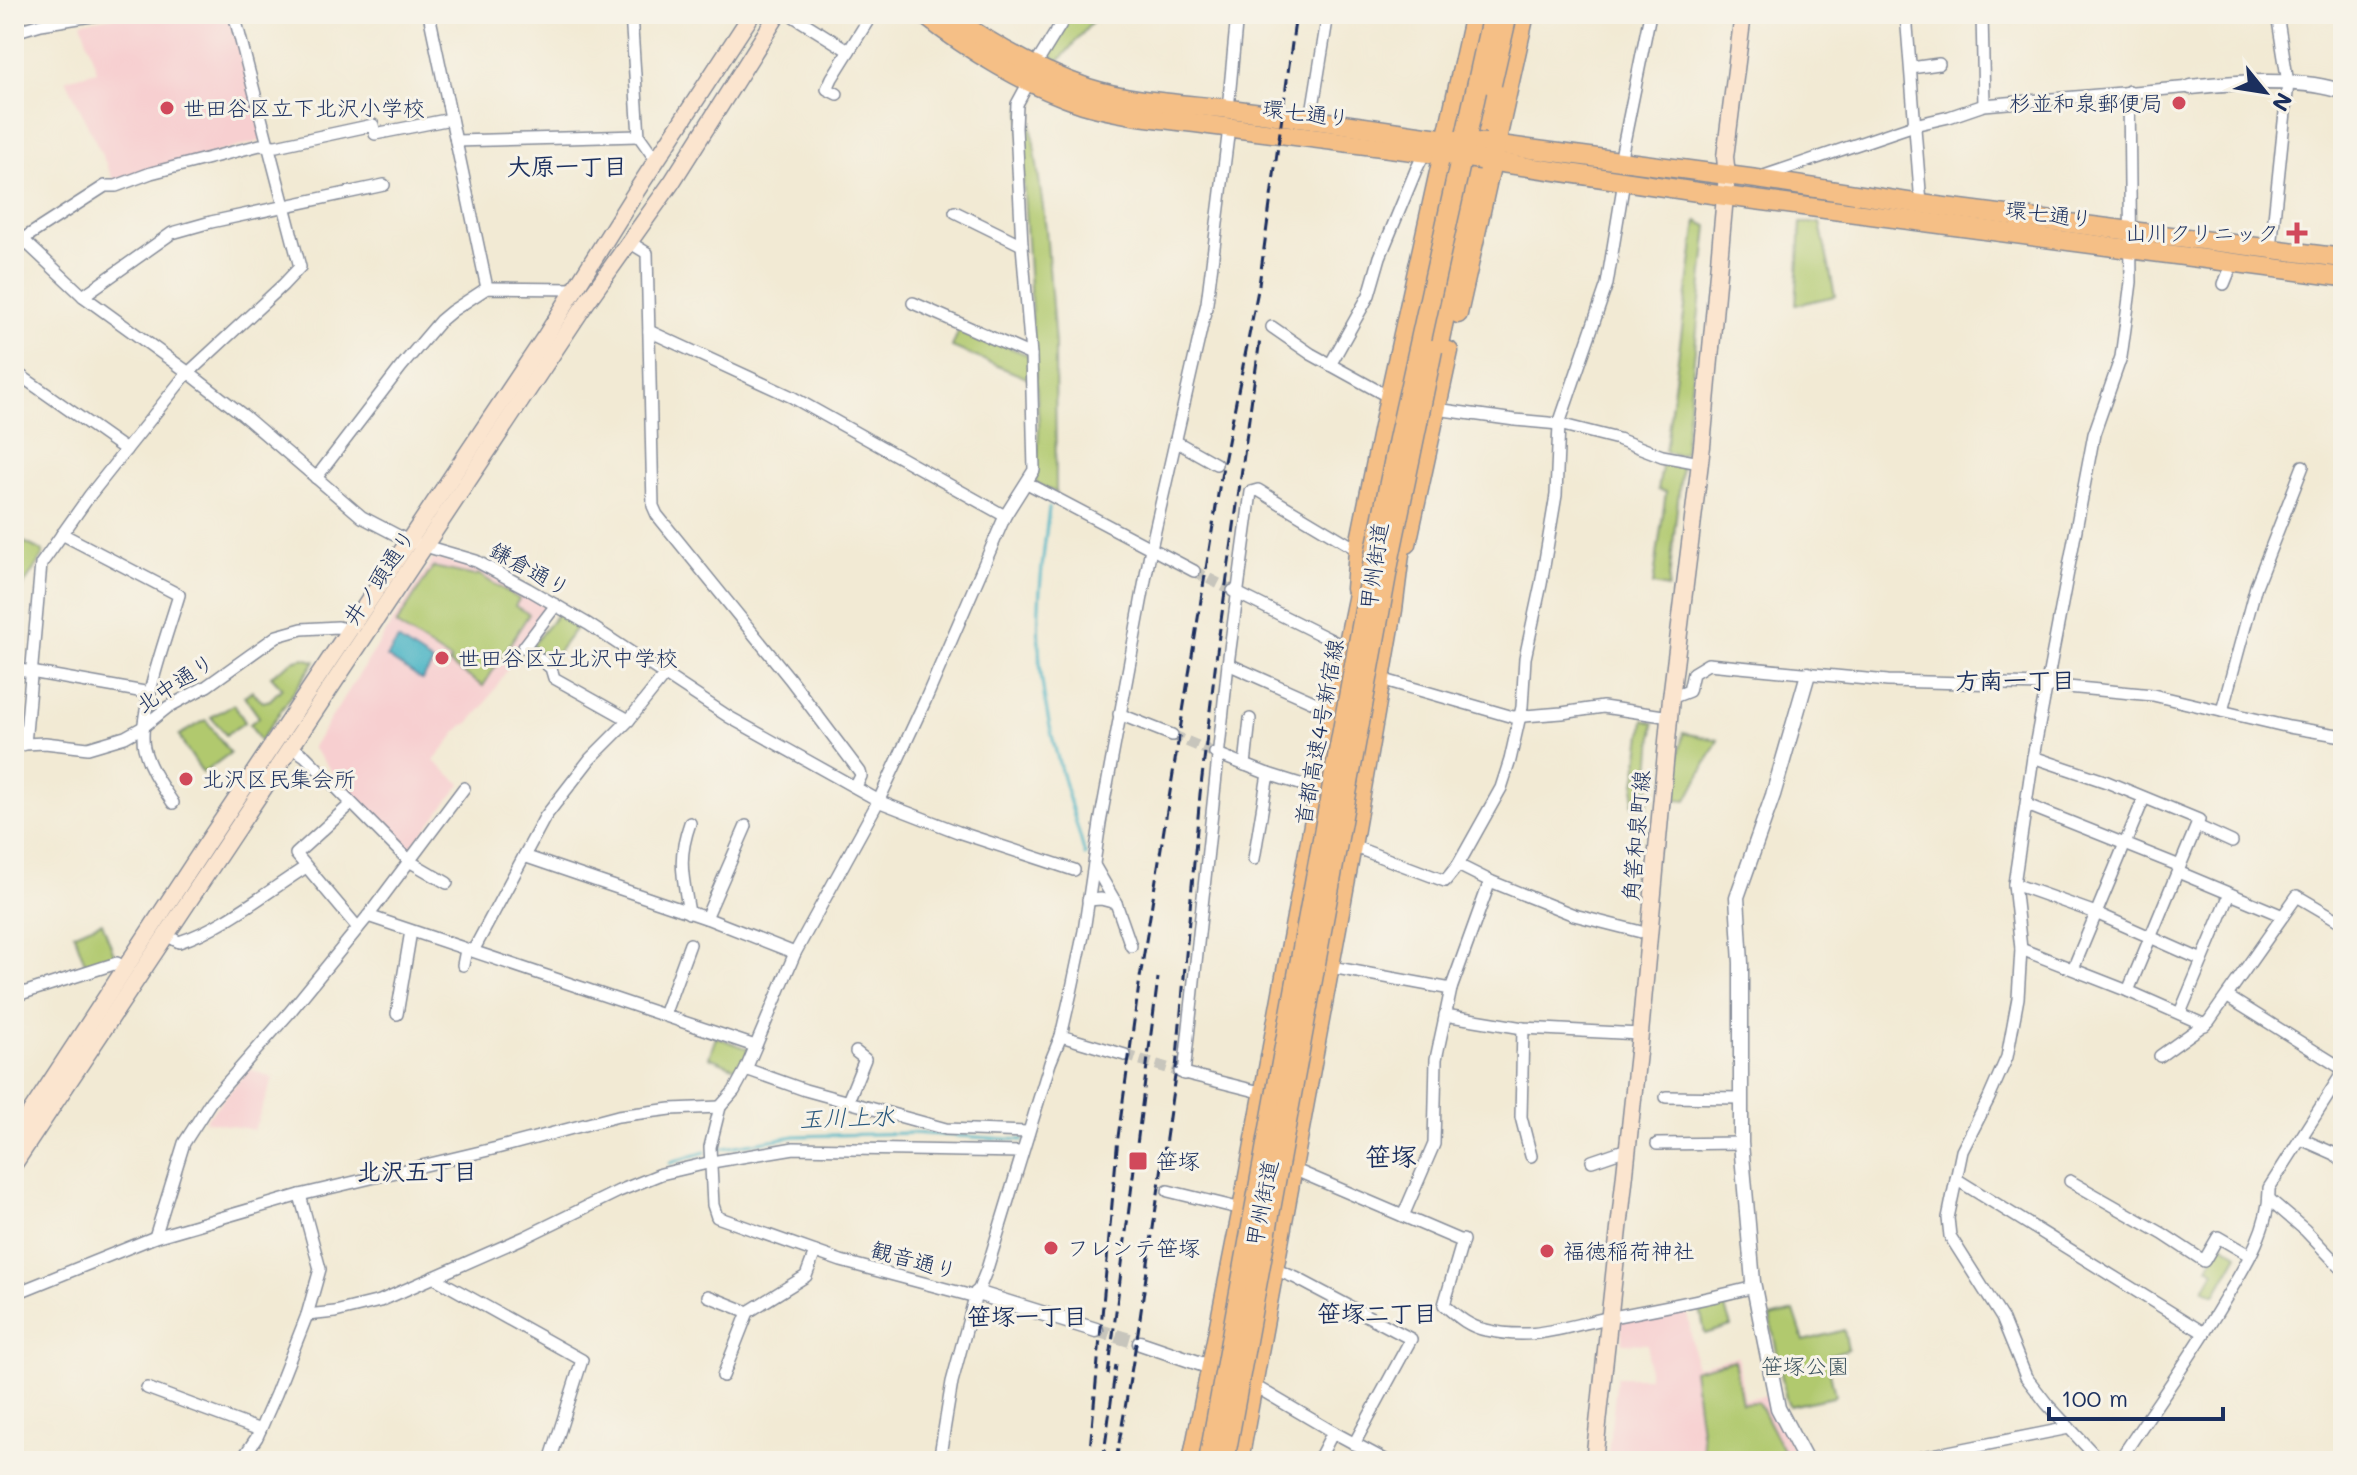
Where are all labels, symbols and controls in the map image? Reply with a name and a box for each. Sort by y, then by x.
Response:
north arrow [2225,52,2305,132]
place label: 杉並和泉郵便局 [2009,88,2163,117]
text: N [2266,88,2299,117]
place label: 世田谷区立下北沢小学校 [183,93,425,122]
street label: 環七通り [1261,93,1352,132]
marker: 杉並和泉郵便局 [2170,94,2188,112]
marker: 世田谷区立下北沢小学校 [158,99,176,117]
district label: 大原一丁目 [507,150,627,181]
street label: 環七通り [2004,194,2095,233]
place label: 山川クリニック [2125,218,2279,247]
marker: 山川クリニック [2286,222,2308,244]
street label: 甲州街道 [1353,520,1394,612]
street label: 井ノ頭通り [336,523,421,630]
street label: 鎌倉通り [485,535,576,603]
street label: 首都高速4号新宿線 [1288,636,1349,827]
place label: 世田谷区立北沢中学校 [458,643,678,672]
street label: 北中通り [130,646,220,719]
marker: 世田谷区立北沢中学校 [433,649,451,667]
district label: 方南一丁目 [1955,664,2075,695]
place label: 北沢区民集会所 [202,764,356,793]
street label: 角筈和泉町線 [1615,769,1656,903]
marker: 北沢区民集会所 [177,770,195,788]
water label: 玉川上水 [798,1099,895,1134]
district label: 笹塚 [1365,1139,1417,1173]
place label: 笹塚 [1156,1146,1200,1175]
marker: 笹塚 [1127,1150,1149,1172]
district label: 北沢五丁目 [357,1155,477,1186]
street label: 甲州街道 [1239,1157,1284,1249]
place label: フレンテ笹塚 [1067,1233,1200,1262]
street label: 観音通り [868,1234,960,1285]
place label: 福徳稲荷神社 [1563,1236,1695,1265]
marker: フレンテ笹塚 [1042,1239,1060,1257]
marker: 福徳稲荷神社 [1538,1242,1556,1260]
district label: 笹塚二丁目 [1317,1297,1437,1328]
district label: 笹塚一丁目 [967,1300,1087,1331]
park label: 笹塚公園 [1761,1351,1849,1380]
scale bar [2049,1371,2223,1421]
text: 100 m [2061,1382,2128,1413]

